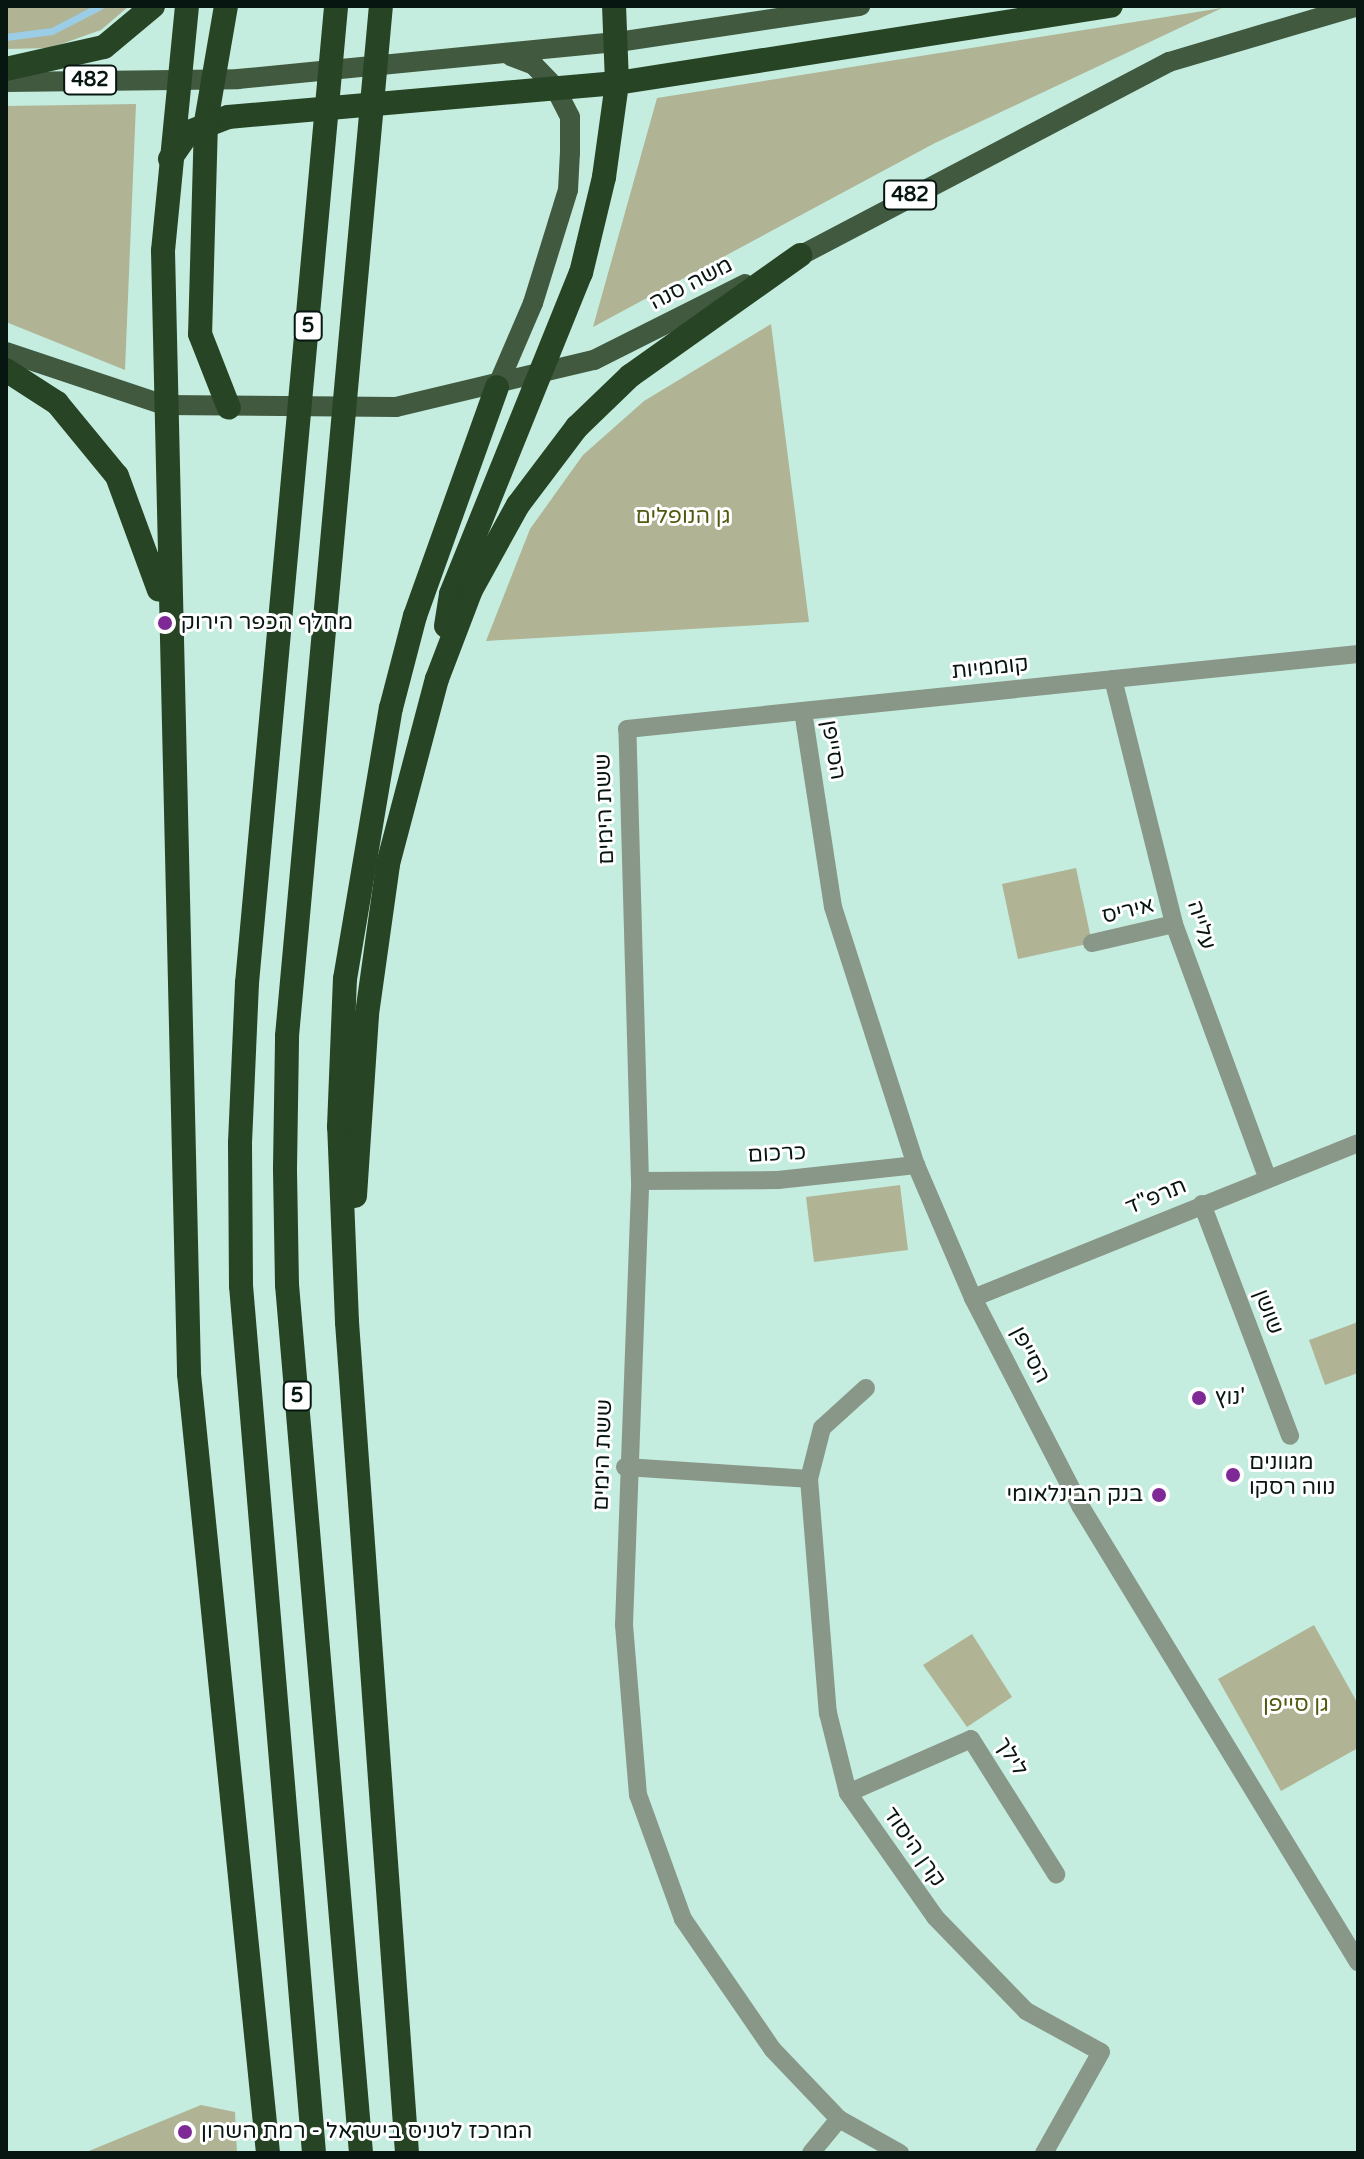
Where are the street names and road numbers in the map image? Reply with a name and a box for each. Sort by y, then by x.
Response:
road number: 482 [62,64,118,96]
road number: 482 [882,179,938,211]
street label: משה סנה [645,252,737,316]
road number: 5 [292,310,324,342]
street label: קוממיות [950,651,1030,685]
street label: הסייפן [815,718,851,782]
street label: ששת הימים [590,753,620,865]
street label: איריס [1099,892,1157,930]
street label: עלייה [1181,897,1221,953]
street label: כרכום [747,1139,807,1169]
street label: תרפ"ד [1122,1173,1190,1221]
street label: שושן [1247,1286,1289,1338]
street label: הסייפן [1005,1322,1055,1388]
road number: 5 [281,1380,313,1412]
street label: ששת הימים [588,1399,618,1511]
street label: לילך [989,1733,1033,1781]
street label: קרן היסוד [877,1802,951,1892]

